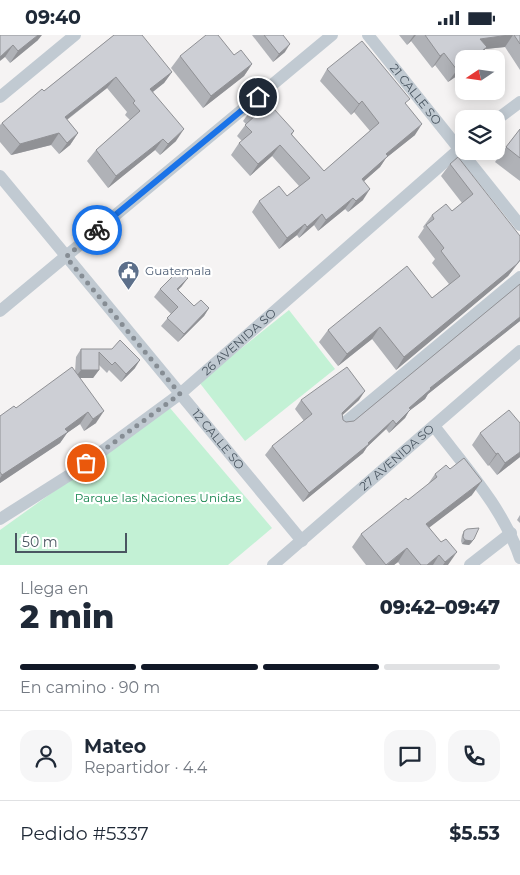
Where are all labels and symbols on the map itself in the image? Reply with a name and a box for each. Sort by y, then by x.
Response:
north arrow [455,50,505,100]
street label: 21 CALLE SO [387,60,445,128]
pin [237,76,279,118]
courier [72,205,122,255]
public building icon: Guatemala [117,259,141,290]
place label: Guatemala [145,263,211,278]
street label: 26 AVENIDA SO [199,305,279,378]
street label: 12 CALLE SO [189,406,248,472]
street label: 27 AVENIDA SO [356,421,437,494]
pin [65,442,107,484]
park label: Parque las Naciones Unidas [75,490,241,505]
scale bar [15,530,128,553]

